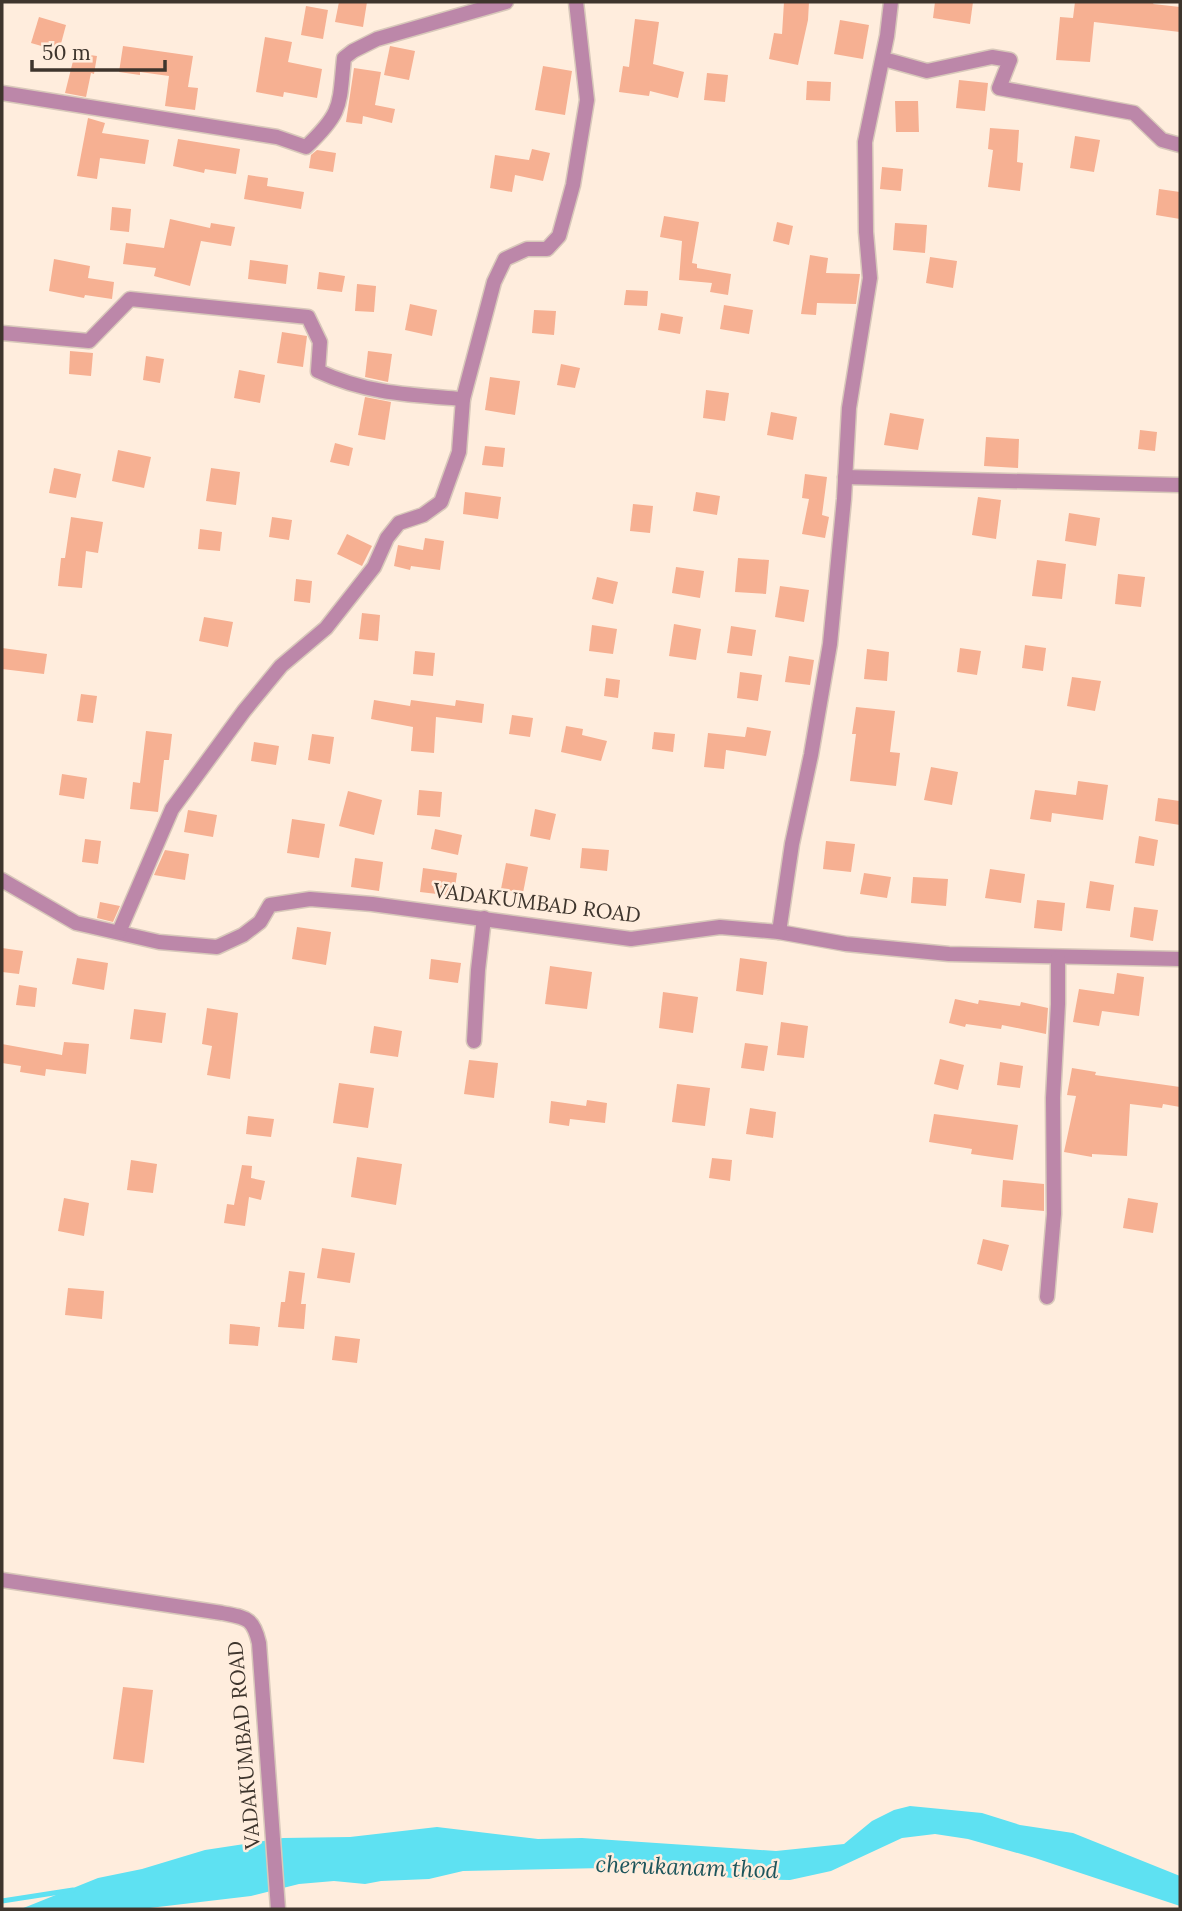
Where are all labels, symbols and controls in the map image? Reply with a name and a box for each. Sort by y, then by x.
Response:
scale bar [32,28,164,72]
text: 50 m [42,39,91,66]
street label: VADAKUMBAD ROAD [431,876,642,929]
street label: VADAKUMBAD ROAD [221,1640,266,1851]
water label: cherukanam thod [595,1849,779,1884]

